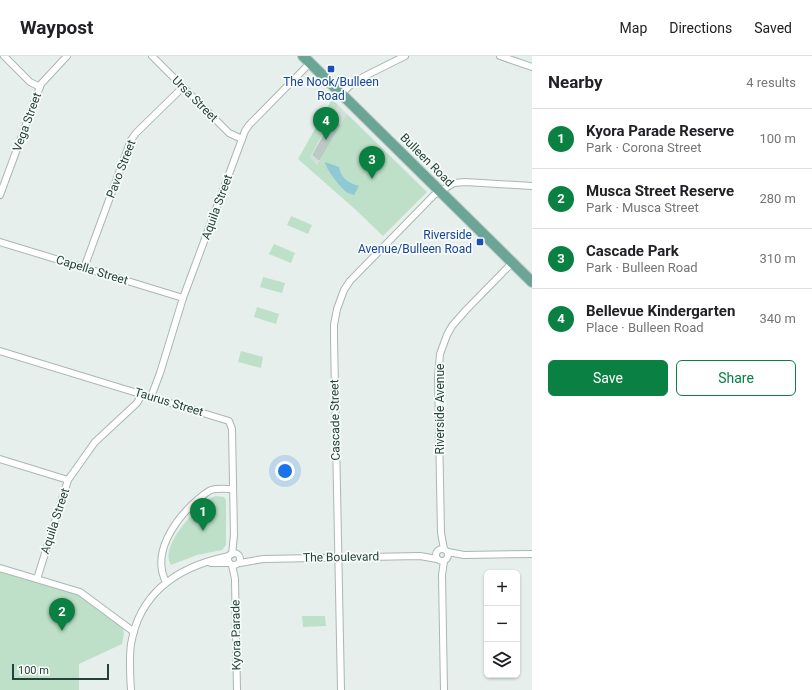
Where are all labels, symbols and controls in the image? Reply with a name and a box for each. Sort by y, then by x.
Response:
text: Waypost [20,16,94,39]
text: Map [620,20,647,36]
text: Directions [669,20,732,36]
text: Saved [754,20,792,36]
marker: The Nook/Bulleen Road [326,64,336,74]
text: Nearby [548,72,603,92]
street label: Ursa Street [169,73,221,125]
place label: The Nook/Bulleen Road [283,75,379,103]
text: 4 results [746,75,796,90]
street label: Vega Street [10,91,44,153]
pin: 4 [313,107,339,140]
text: Kyora Parade Reserve [586,122,734,140]
street label: Bulleen Road [397,130,457,190]
text: 1 [557,131,565,146]
text: 100 m [759,131,796,146]
street label: Pavo Street [104,138,139,200]
text: Park · Corona Street [586,140,701,155]
pin: 3 [359,146,385,179]
street label: Aquila Street [199,172,235,241]
text: Musca Street Reserve [586,182,734,200]
text: 2 [557,191,565,206]
text: 280 m [759,191,796,206]
text: Park · Musca Street [586,200,699,215]
place label: Riverside Avenue/Bulleen Road [358,228,472,256]
marker: Riverside Avenue/Bulleen Road [475,237,485,247]
text: Cascade Park [586,242,679,260]
text: 3 [557,251,565,266]
text: 310 m [759,251,796,266]
street label: Capella Street [54,252,130,288]
text: Park · Bulleen Road [586,260,698,275]
text: Bellevue Kindergarten [586,302,735,320]
text: 4 [557,311,565,326]
text: 340 m [759,311,796,326]
text: Place · Bulleen Road [586,320,704,335]
button: Save [548,360,668,396]
button: Share [676,360,796,396]
street label: Riverside Avenue [433,364,447,454]
street label: Cascade Street [327,379,343,461]
street label: Taurus Street [133,385,205,419]
your location [275,461,295,481]
street label: Aquila Street [38,486,72,556]
pin: 1 [190,498,216,531]
street label: The Boulevard [303,549,379,565]
map controls [484,570,520,678]
button: + [484,570,520,606]
pin: 2 [49,598,75,631]
street label: Kyora Parade [228,600,244,670]
button: − [484,606,520,642]
button: layers [484,642,520,678]
scale bar [12,662,109,681]
text: 100 m [18,664,49,677]

